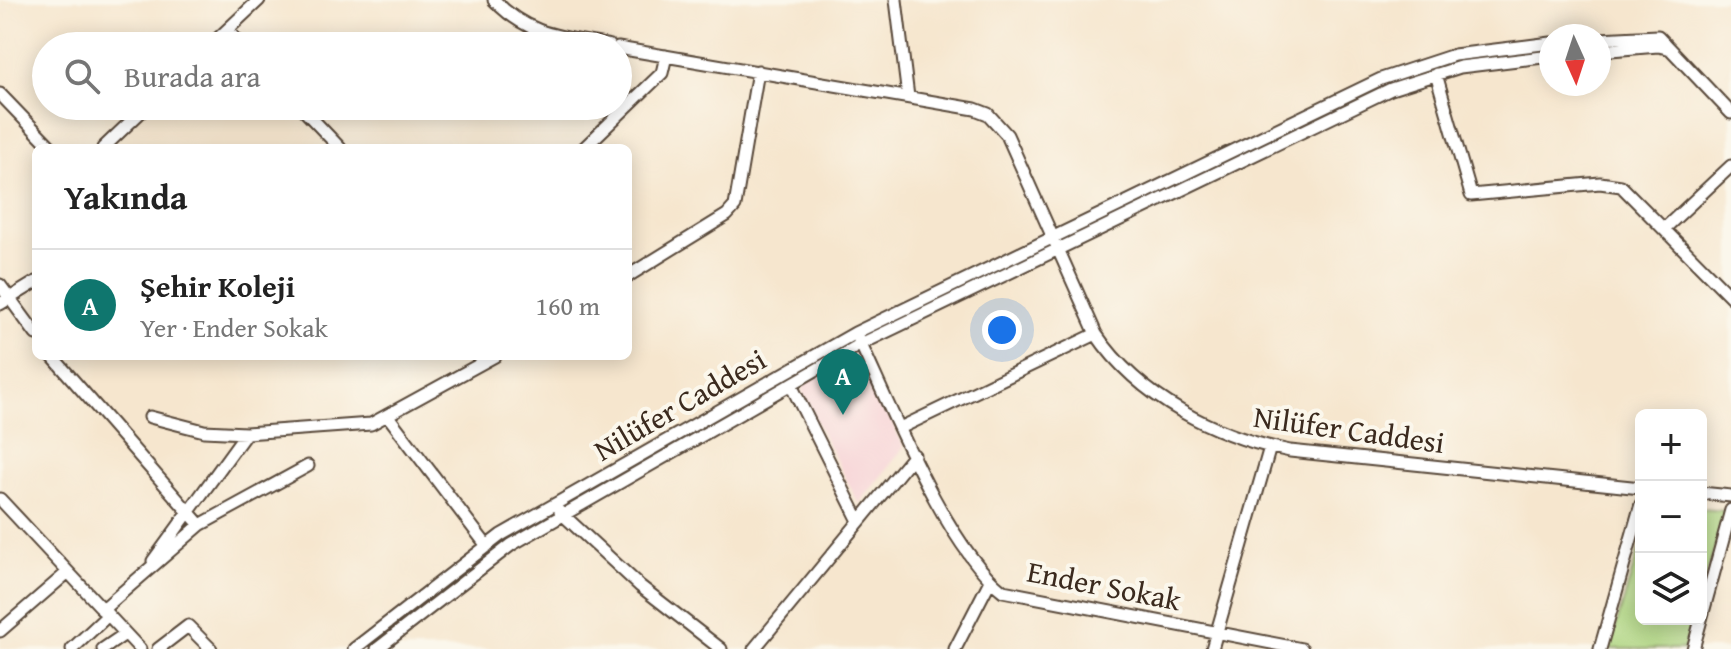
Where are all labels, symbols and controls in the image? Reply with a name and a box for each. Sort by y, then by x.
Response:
north arrow [1539,24,1611,96]
search box [32,32,632,120]
icon: search [60,54,104,98]
text: Burada ara [124,54,261,98]
text: Yakında [64,172,187,221]
text: Şehir Koleji [140,264,295,308]
text: A [82,286,98,325]
text: 160 m [535,286,600,325]
text: Yer · Ender Sokak [140,308,328,347]
your location [982,310,1022,350]
street label: Nilüfer Caddesi [585,337,774,471]
pin: A [817,349,869,415]
street label: Nilüfer Caddesi [1251,394,1447,464]
map controls [1635,409,1707,625]
button: + [1635,409,1707,481]
button: − [1635,481,1707,553]
street label: Ender Sokak [1024,549,1186,622]
button: layers [1635,553,1707,625]

